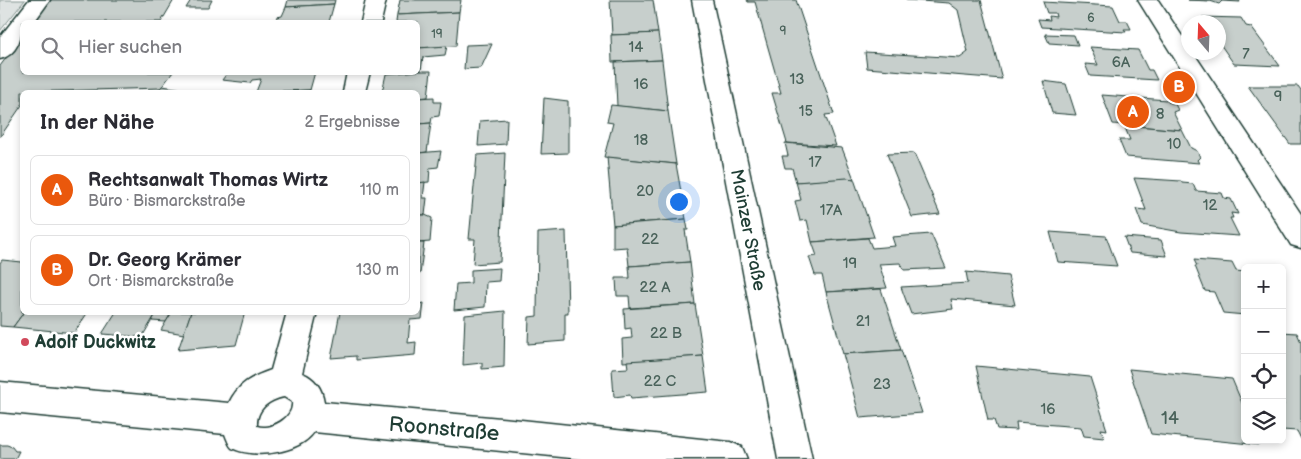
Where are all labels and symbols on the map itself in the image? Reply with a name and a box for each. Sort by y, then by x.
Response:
house number: 6 [1087,11,1095,26]
north arrow [1181,15,1226,60]
house number: 9 [780,24,787,39]
house number: 19 [431,27,443,42]
house number: 14 [629,38,643,57]
house number: 7 [1242,45,1250,64]
house number: 6A [1112,53,1131,72]
pin: B [1163,68,1195,106]
house number: 13 [789,70,805,89]
house number: 16 [634,75,648,94]
house number: 9 [1274,87,1282,106]
pin: A [1117,93,1149,131]
house number: 15 [799,102,813,121]
house number: 8 [1156,105,1165,124]
house number: 18 [634,131,649,150]
house number: 10 [1167,135,1181,154]
house number: 17 [808,153,822,172]
street label: Mainzer Straße [726,167,770,293]
house number: 20 [636,182,654,201]
your location [666,189,692,215]
house number: 12 [1203,196,1217,215]
house number: 17A [820,201,843,220]
house number: 22 [641,230,659,249]
house number: 19 [843,254,857,273]
house number: 22 A [640,278,671,297]
house number: 21 [856,312,870,331]
house number: 22 B [650,324,682,343]
place label: Adolf Duckwitz [34,332,156,353]
marker: Adolf Duckwitz [19,336,31,348]
house number: 22 C [644,372,677,391]
house number: 23 [873,375,891,394]
house number: 16 [1041,400,1055,419]
house number: 14 [1161,408,1179,429]
street label: Roonstraße [388,412,500,446]

